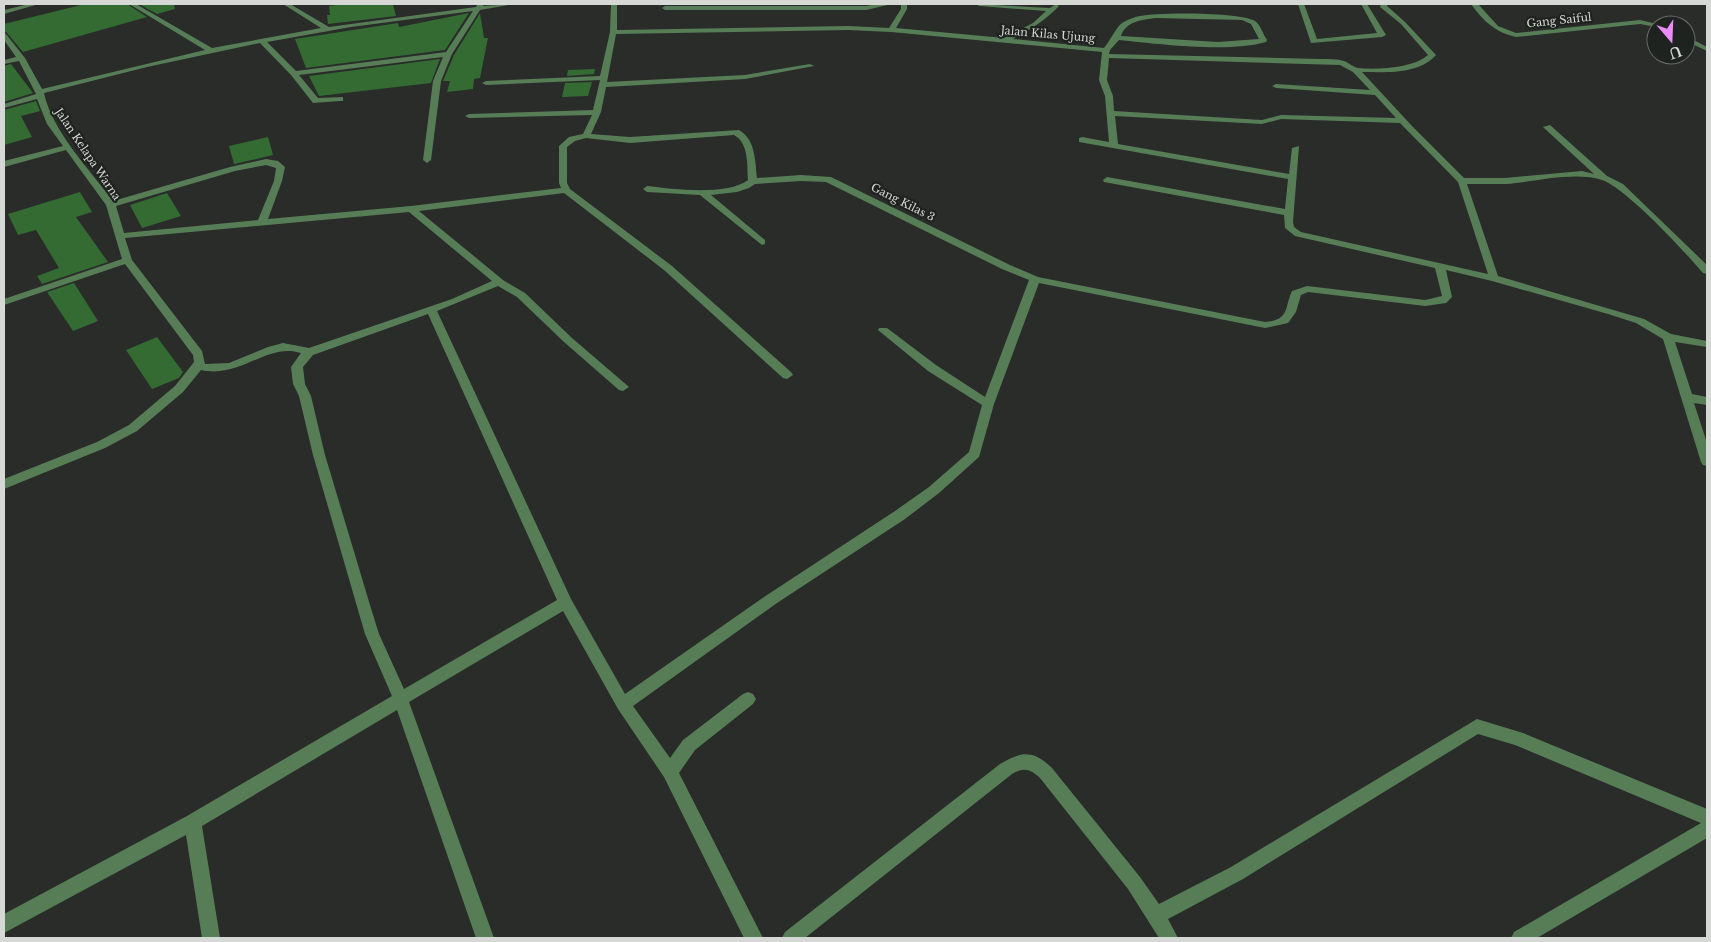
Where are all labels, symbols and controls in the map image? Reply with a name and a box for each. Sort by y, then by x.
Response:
street label: Gang Saiful [1526,10,1593,30]
north arrow [1646,15,1696,65]
street label: Jalan Kilas Ujung [998,23,1096,45]
text: U [1666,42,1684,63]
street label: Jalan Kelapa Warna [51,104,124,203]
street label: Gang Kilas 3 [869,180,937,224]

